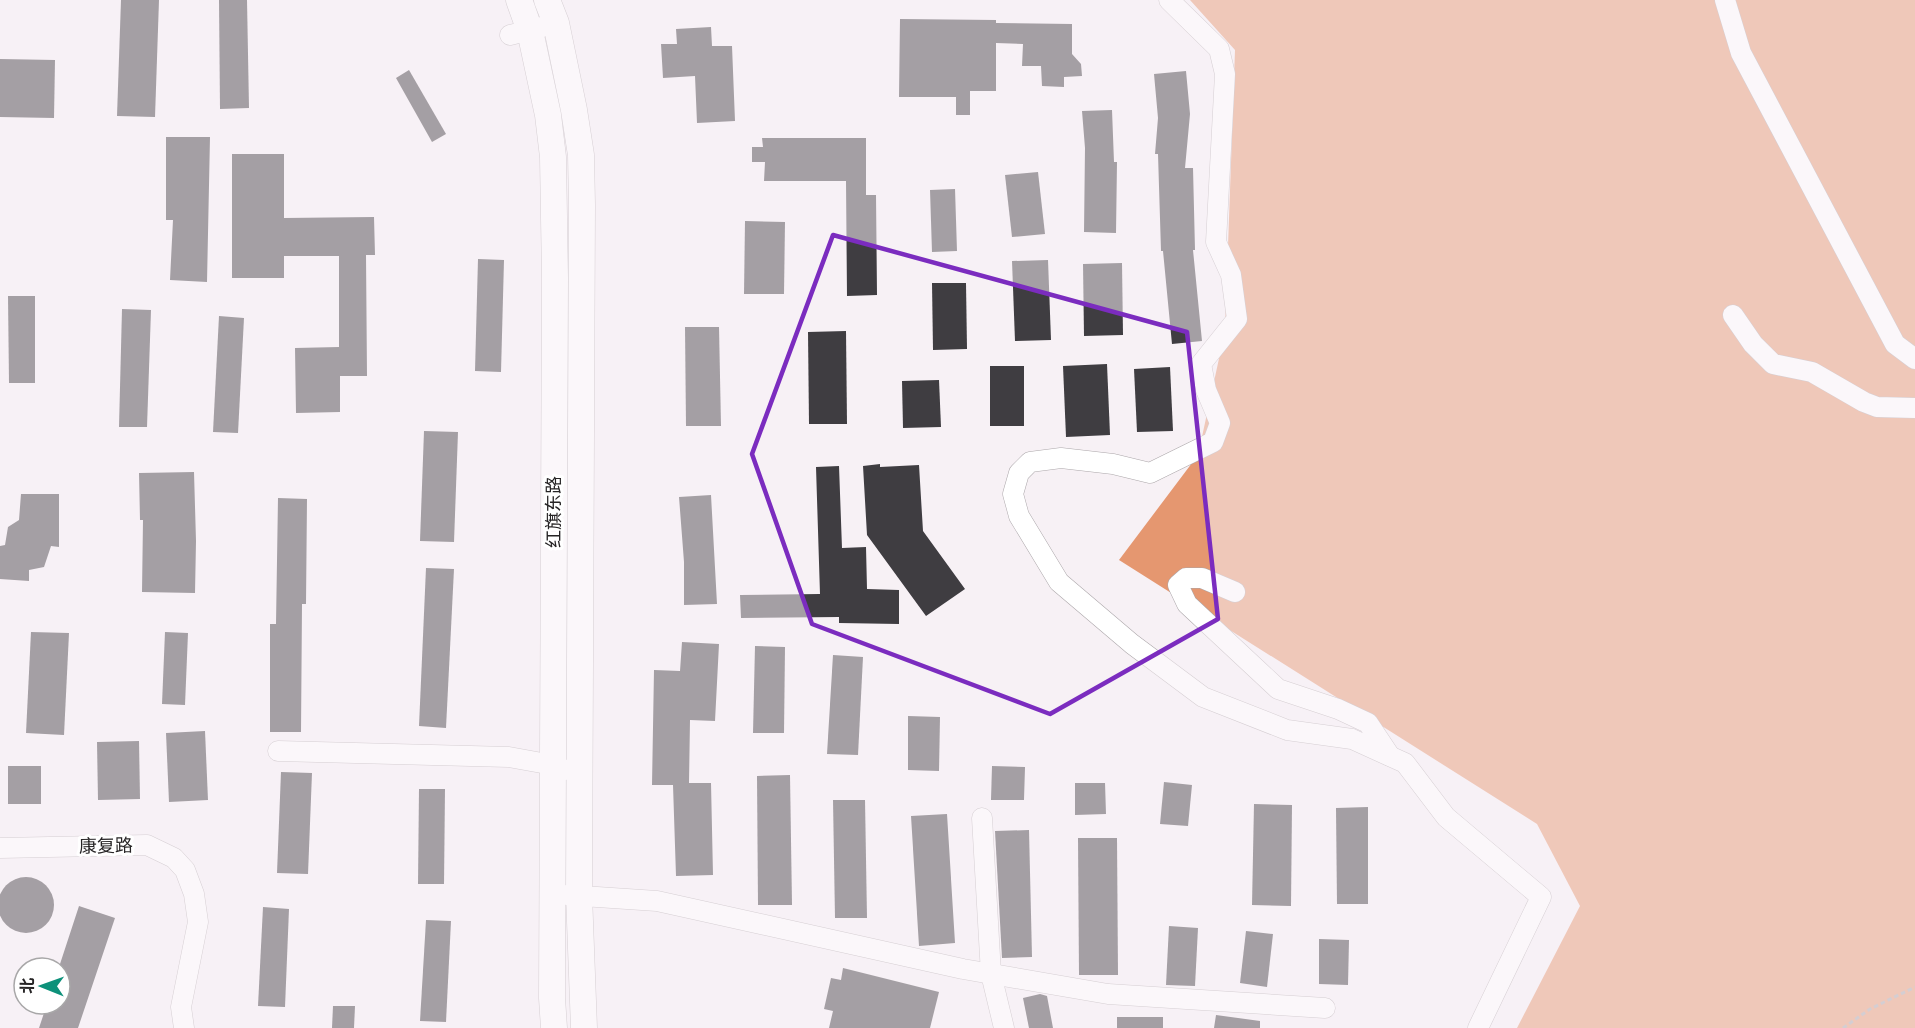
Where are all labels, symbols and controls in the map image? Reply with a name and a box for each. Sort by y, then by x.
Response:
street label: 红旗东路 [541,476,566,548]
street label: 康复路 [79,833,133,858]
north arrow [12,956,72,1016]
text: 北 [16,978,39,994]

